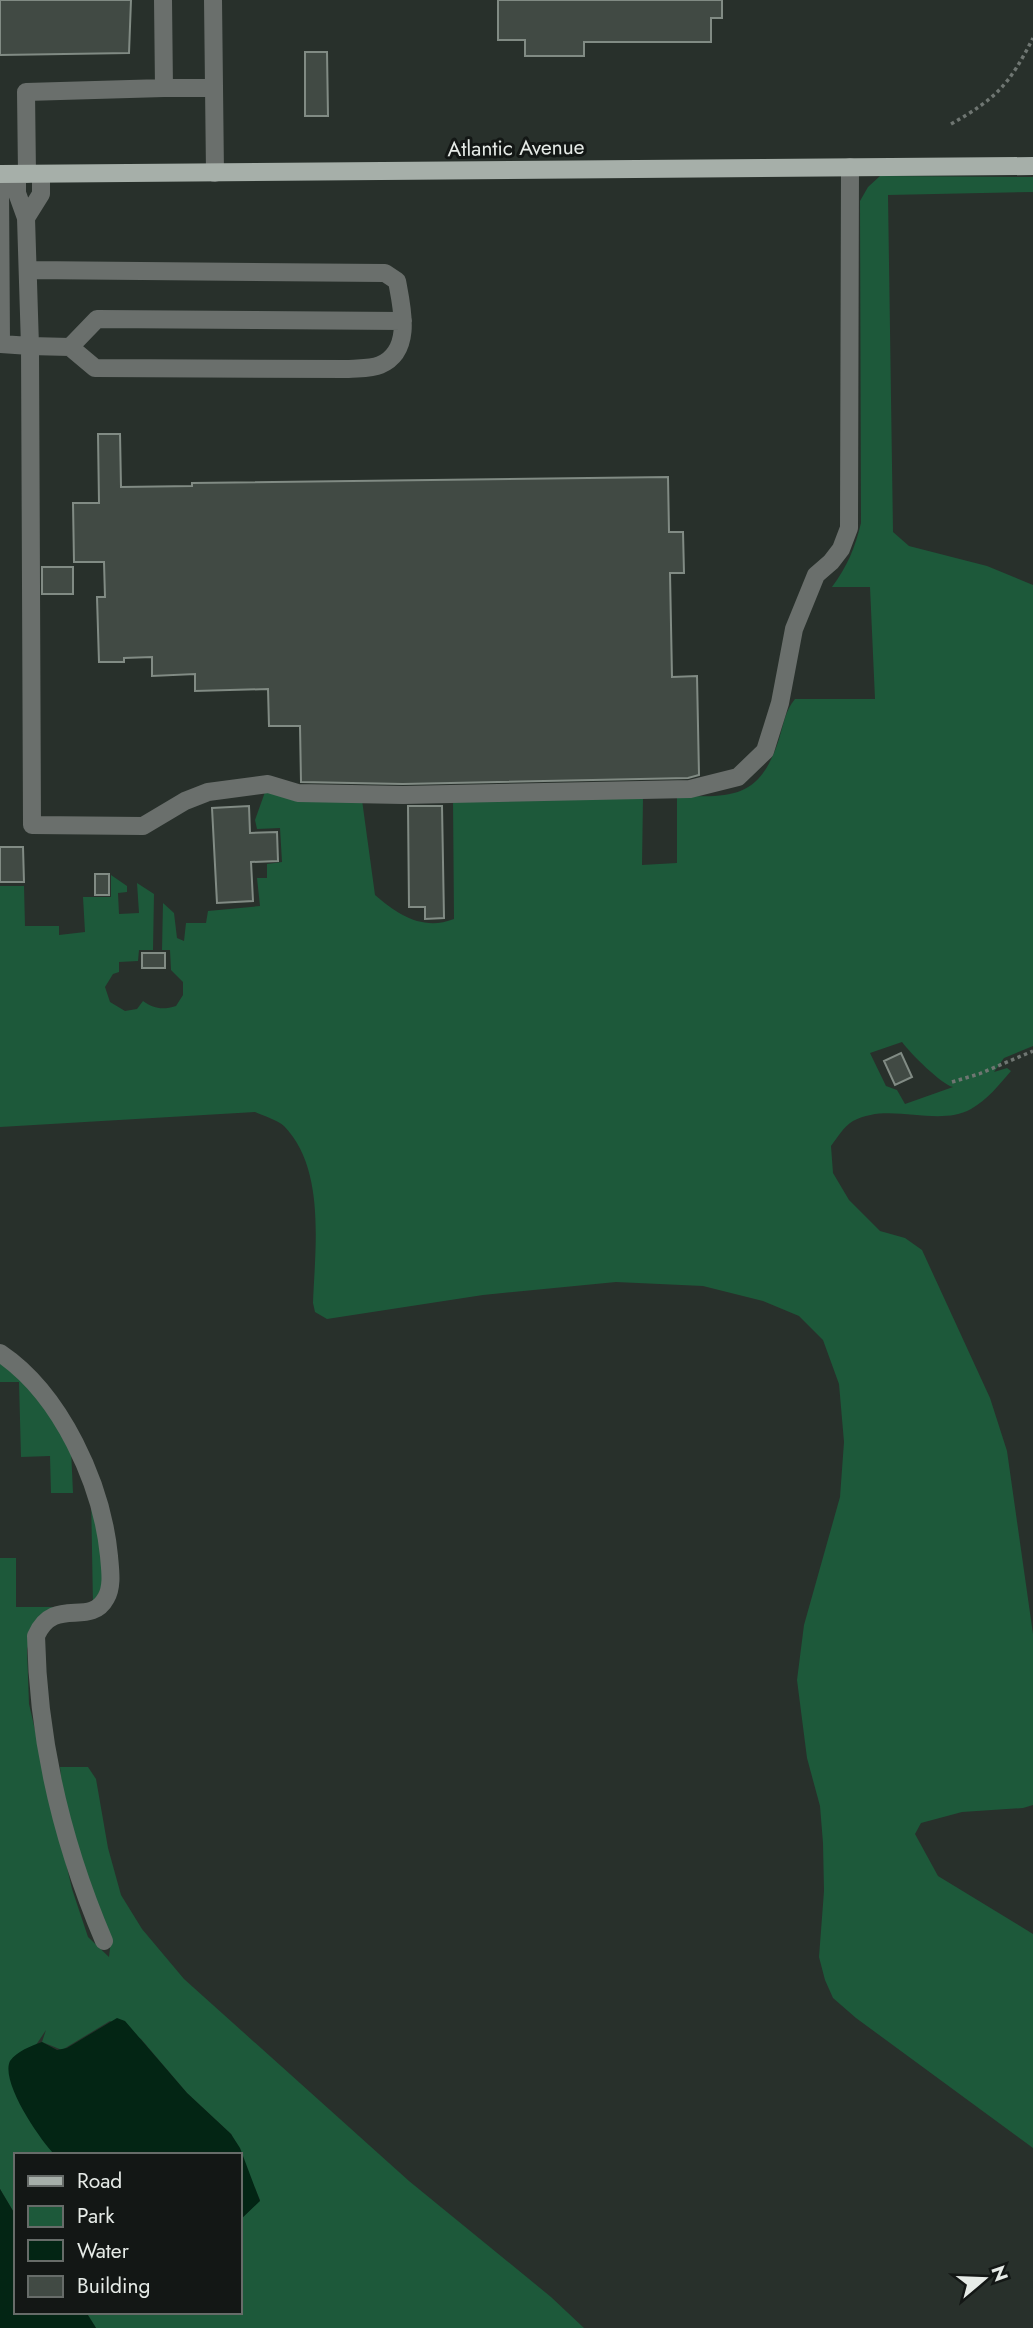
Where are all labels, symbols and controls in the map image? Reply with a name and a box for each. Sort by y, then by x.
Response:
street label: Atlantic Avenue [447,132,585,164]
legend [14,2153,242,2314]
text: Road [77,2166,122,2196]
text: Park [77,2201,115,2231]
text: Water [77,2236,130,2266]
north arrow [949,2244,1019,2314]
text: N [984,2262,1015,2285]
text: Building [77,2271,150,2301]

